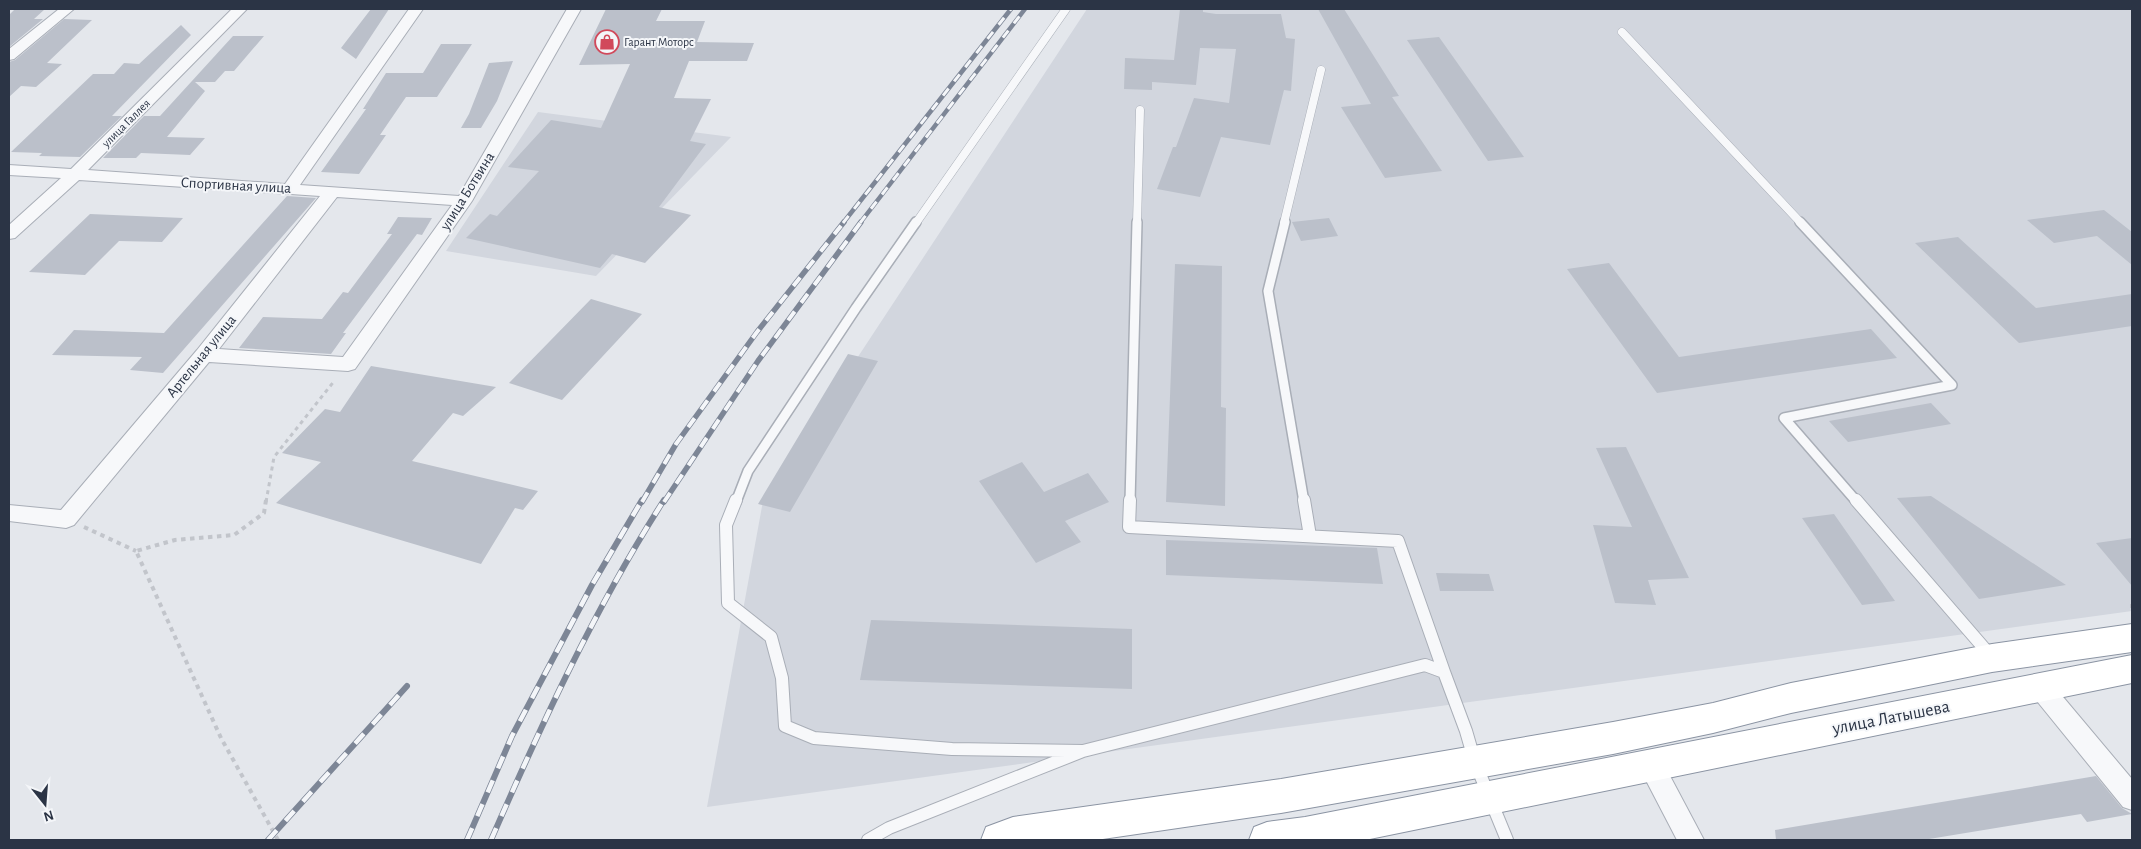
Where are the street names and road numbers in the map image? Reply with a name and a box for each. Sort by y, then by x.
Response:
street label: улица Галлея [99,97,153,151]
street label: улица Ботвина [437,150,497,234]
street label: Спортивная улица [180,175,292,196]
street label: Артельная улица [164,312,239,400]
street label: улица Латышева [1830,698,1951,738]

